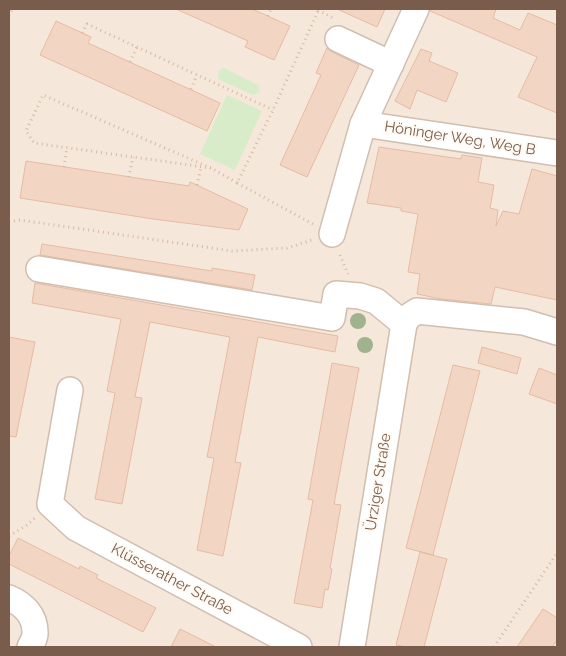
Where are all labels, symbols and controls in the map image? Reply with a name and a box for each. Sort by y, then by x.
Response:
street label: Höninger Weg, Weg B [383,117,537,159]
street label: Ürziger Straße [360,432,395,532]
street label: Klüsserather Straße [108,539,236,619]

